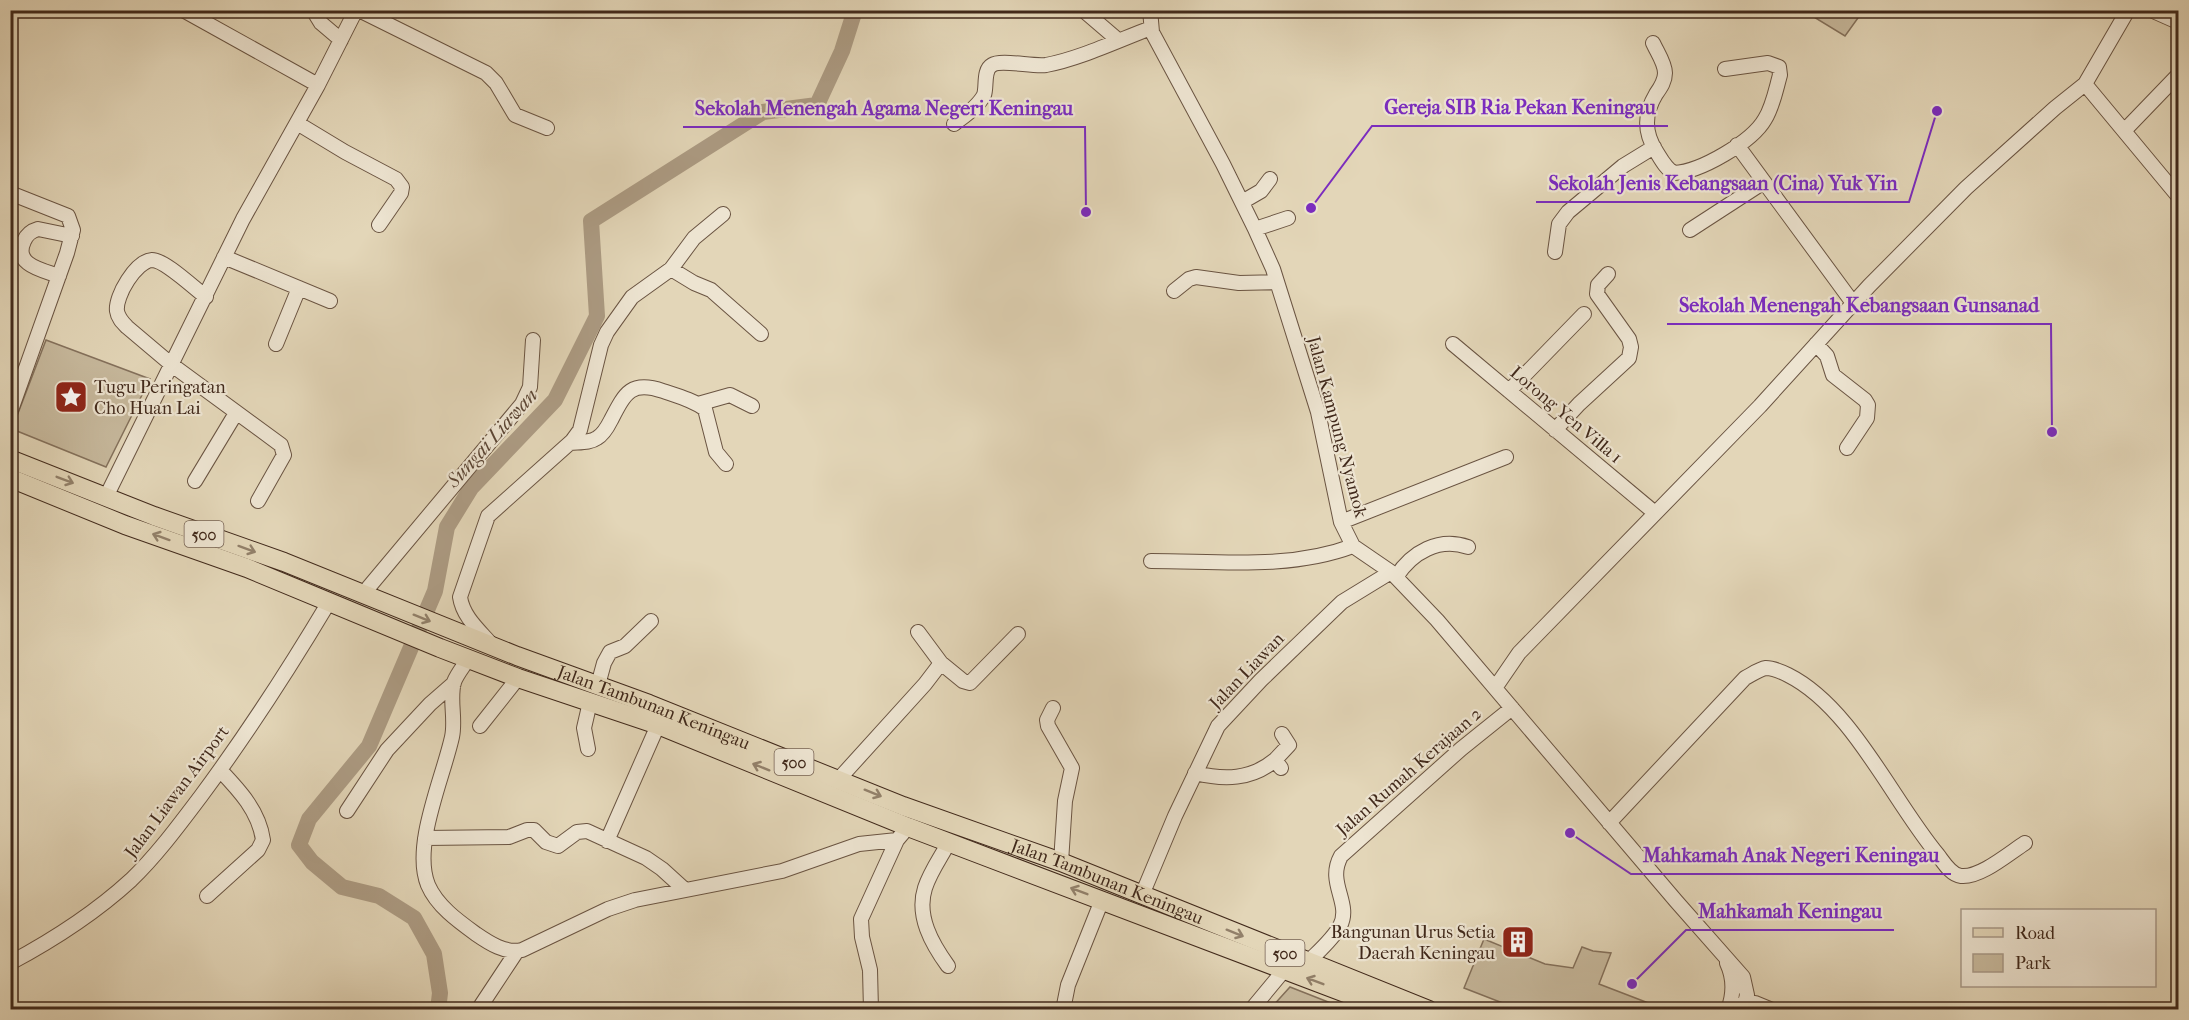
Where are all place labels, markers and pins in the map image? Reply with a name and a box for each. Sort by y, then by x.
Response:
callout: Gereja SIB Ria Pekan Keningau [1372,88,1668,126]
callout: Sekolah Menengah Agama Negeri Keningau [683,89,1085,127]
callout: Sekolah Jenis Kebangsaan (Cina) Yuk Yin [1536,164,1909,202]
callout: Sekolah Menengah Kebangsaan Gunsanad [1667,286,2051,324]
place label: Tugu Peringatan Cho Huan Lai [94,377,226,419]
place icon: Tugu Peringatan Cho Huan Lai [53,379,89,415]
callout: Mahkamah Anak Negeri Keningau [1631,836,1951,874]
callout: Mahkamah Keningau [1686,892,1894,930]
place label: Bangunan Urus Setia Daerah Keningau [1331,922,1496,964]
building icon: Bangunan Urus Setia Daerah Keningau [1500,924,1536,960]

